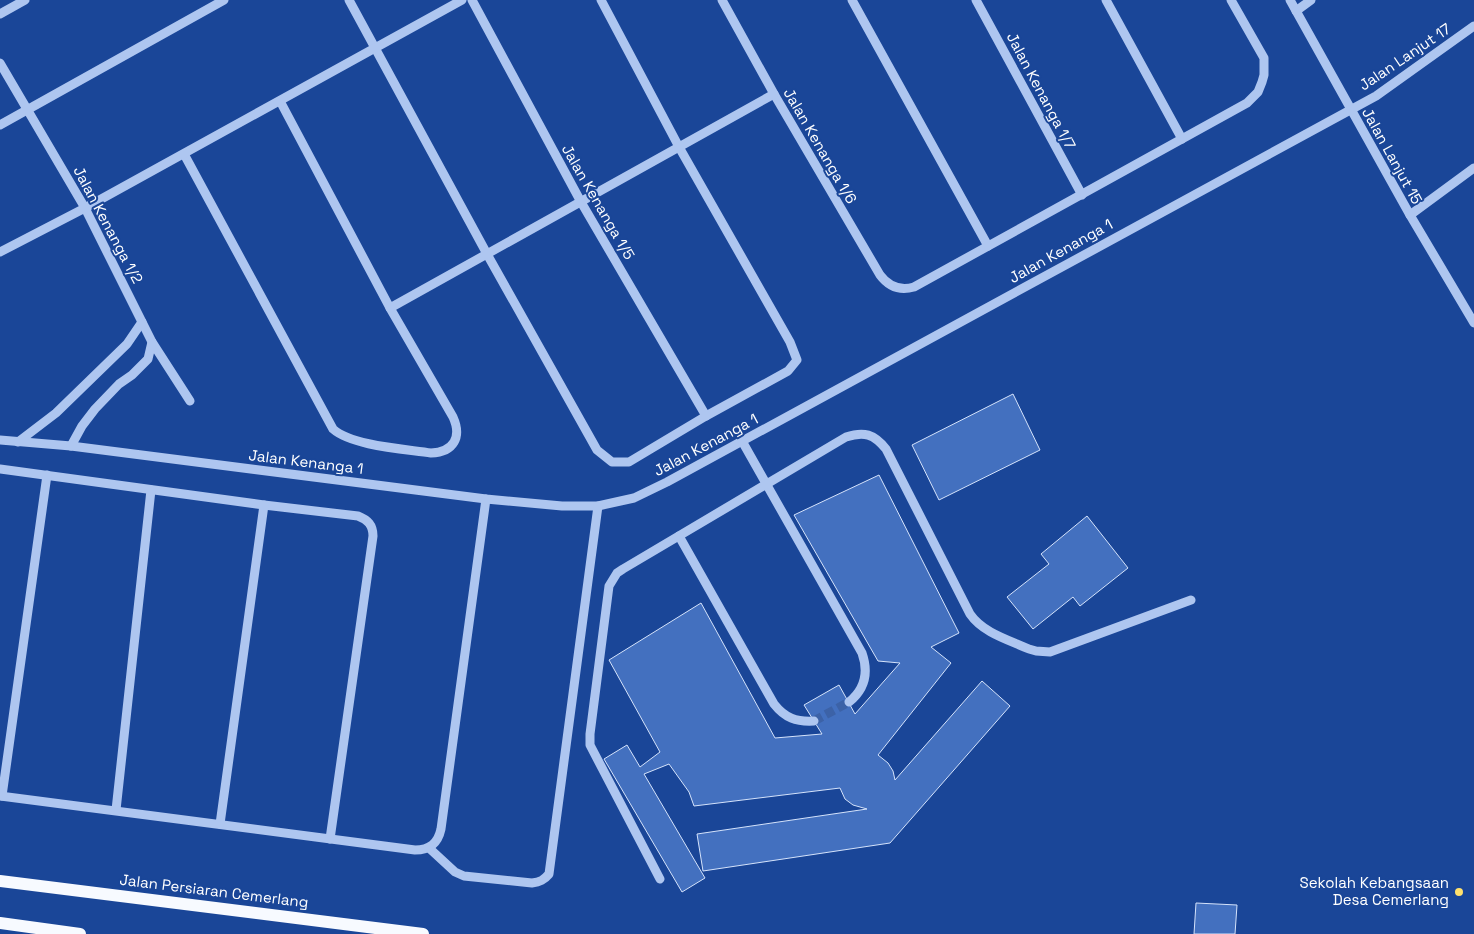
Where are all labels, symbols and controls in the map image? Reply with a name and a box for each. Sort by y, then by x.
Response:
street label: Jalan Lanjut 17 [1355,19,1454,94]
street label: Jalan Kenanga 1/7 [1003,29,1080,152]
street label: Jalan Kenanga 1/6 [780,85,861,207]
street label: Jalan Lanjut 15 [1358,104,1427,207]
street label: Jalan Kenanga 1/5 [558,141,639,263]
street label: Jalan Kenanga 1/2 [69,163,147,287]
street label: Jalan Kenanga 1 [1006,214,1116,287]
street label: Jalan Kenanga 1 [650,409,761,480]
street label: Jalan Kenanga 1 [248,445,365,478]
street label: Jalan Persiaran Cemerlang [119,869,310,912]
place label: Sekolah Kebangsaan Desa Cemerlang [1300,873,1449,909]
marker: Sekolah Kebangsaan Desa Cemerlang [1453,886,1465,898]

